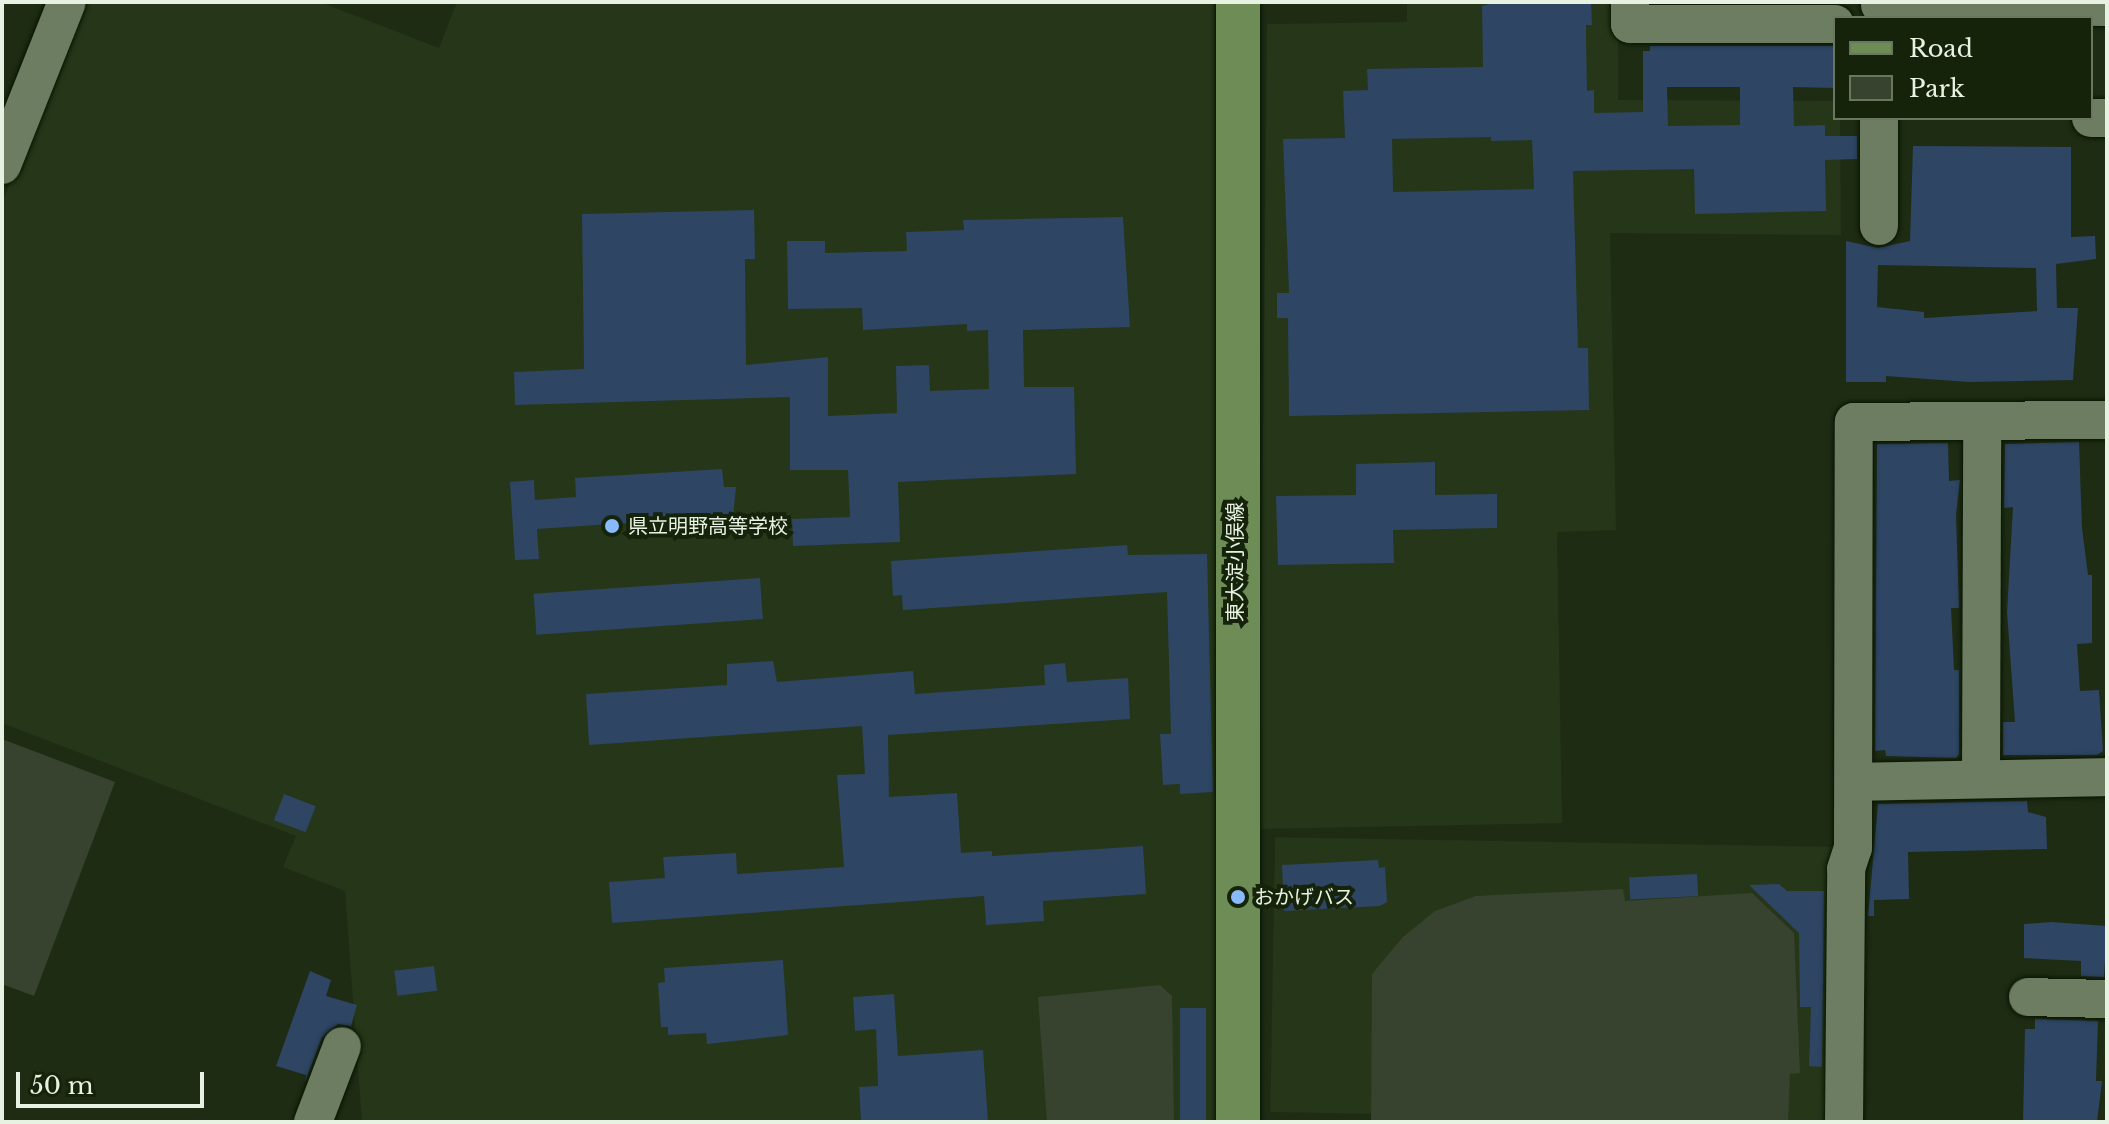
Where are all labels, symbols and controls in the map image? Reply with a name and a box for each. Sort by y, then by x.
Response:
legend [1833,16,2093,120]
text: Road [1909,34,1973,63]
text: Park [1909,74,1965,103]
street label: 東大淀小俣線 [1223,502,1247,622]
place label: 県立明野高等学校 [628,514,788,538]
marker: 県立明野高等学校 [603,517,621,535]
place label: おかげバス [1254,885,1354,909]
marker: おかげバス [1229,888,1247,906]
scale bar [20,1056,208,1106]
text: 50 m [30,1071,93,1100]

